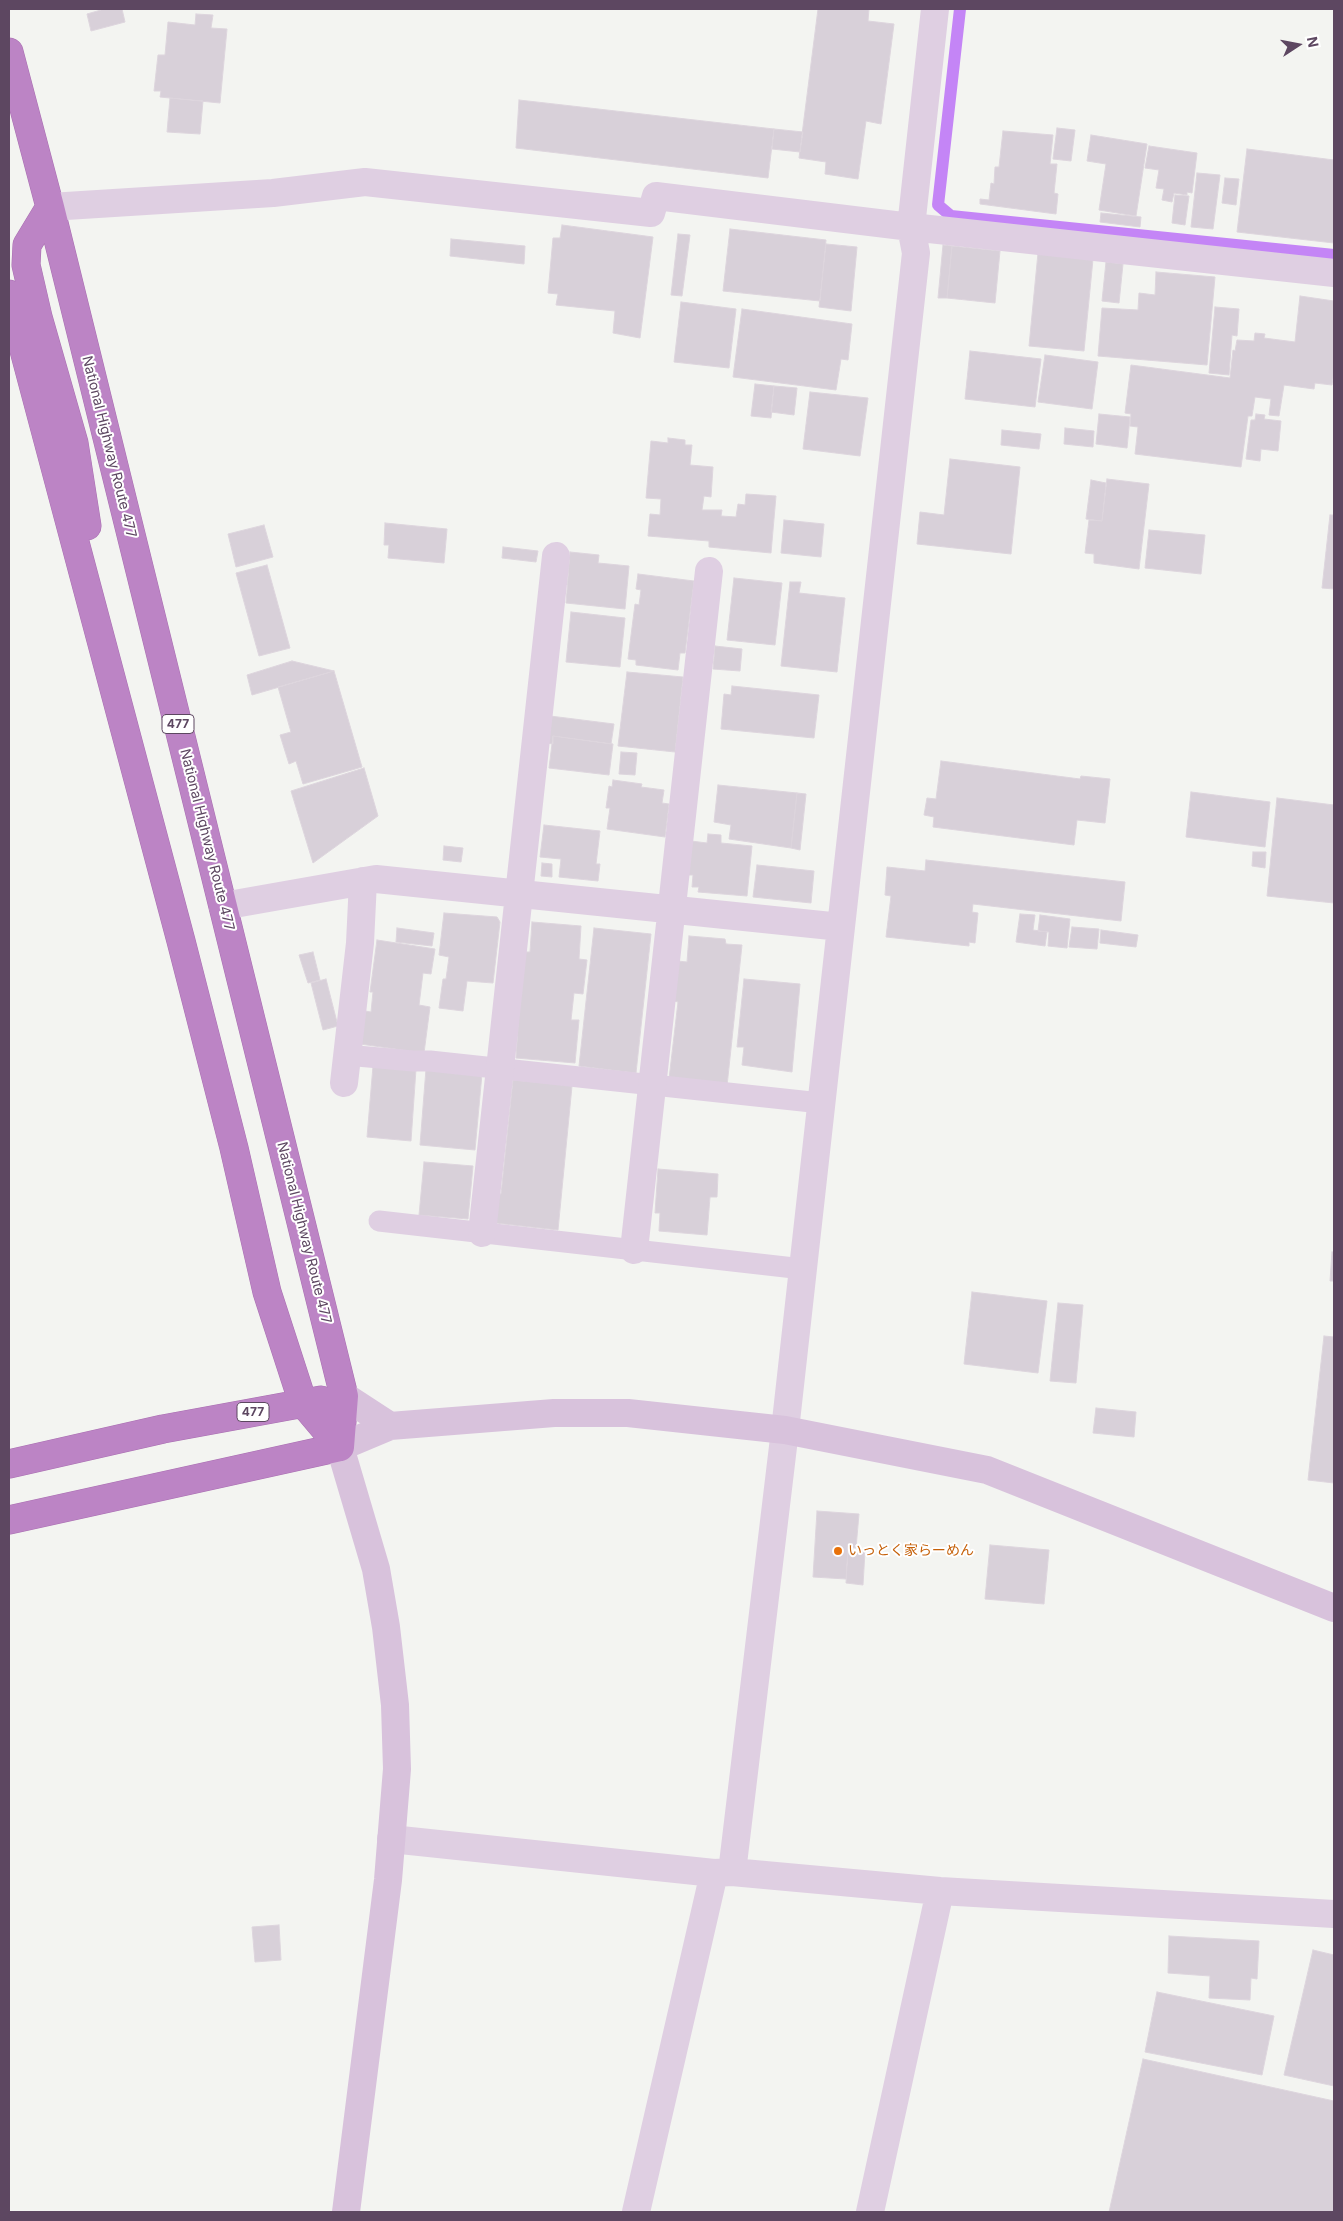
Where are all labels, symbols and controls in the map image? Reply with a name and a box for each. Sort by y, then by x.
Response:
north arrow [1273,20,1323,70]
text: N [1304,35,1323,49]
street label: National Highway Route 477 [78,354,140,540]
road number: 477 [162,714,194,734]
street label: National Highway Route 477 [176,747,238,933]
street label: National Highway Route 477 [273,1140,335,1326]
road number: 477 [237,1402,269,1421]
place label: いっとく家らーめん [848,1543,974,1559]
marker: いっとく家らーめん [832,1545,844,1557]

